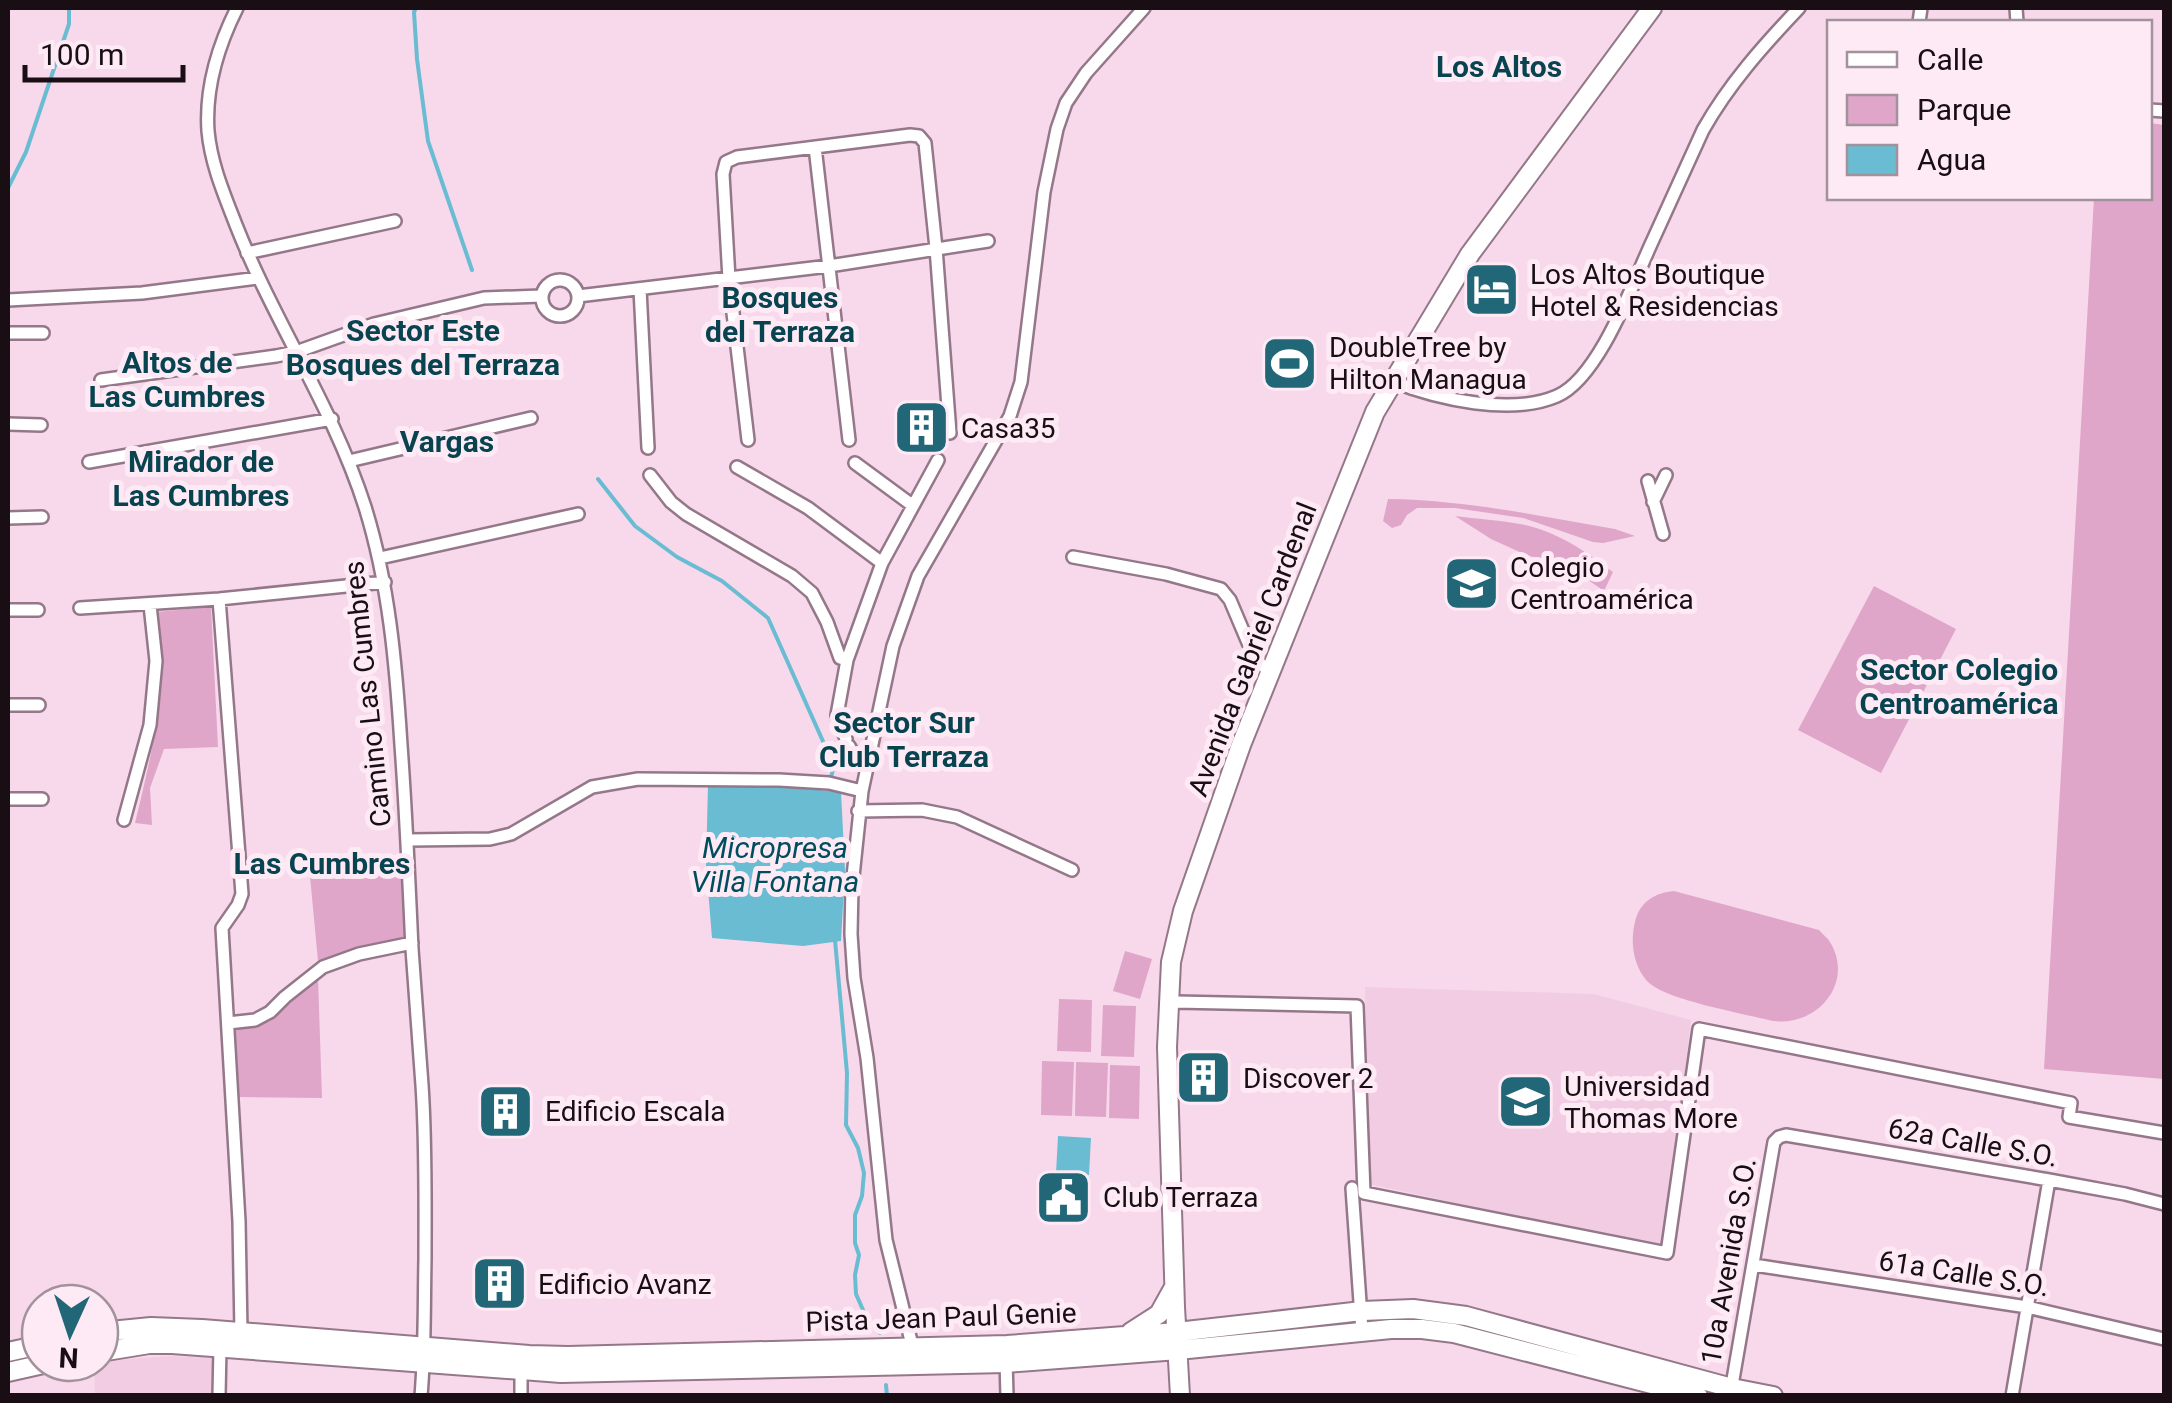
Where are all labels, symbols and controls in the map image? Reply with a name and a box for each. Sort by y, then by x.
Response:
scale bar [25,20,182,82]
legend [1827,20,2152,200]
text: 100 m [40,37,124,72]
text: Calle [1917,42,1983,77]
district label: Los Altos [1436,49,1562,84]
text: Parque [1917,92,2011,127]
text: Agua [1917,142,1986,177]
place label: Los Altos Boutique Hotel & Residencias [1530,258,1779,323]
hotel icon: Los Altos Boutique Hotel & Residencias [1461,260,1521,320]
district label: Bosques del Terraza [705,280,855,349]
district label: Sector Este Bosques del Terraza [286,313,560,382]
place label: DoubleTree by Hilton Managua [1329,331,1527,396]
sports icon: DoubleTree by Hilton Managua [1260,333,1320,393]
district label: Altos de Las Cumbres [89,345,265,414]
building icon: Casa35 [892,398,952,458]
place label: Casa35 [961,412,1056,445]
district label: Vargas [400,424,494,459]
district label: Mirador de Las Cumbres [113,444,289,513]
street label: Avenida Gabriel Cardenal [1181,498,1324,801]
place label: Colegio Centroamérica [1510,551,1694,616]
school or university icon: Colegio Centroamérica [1441,553,1501,613]
street label: Camino Las Cumbres [337,559,398,829]
district label: Sector Colegio Centroamérica [1859,652,2059,721]
district label: Sector Sur Club Terraza [819,705,989,774]
water label: Micropresa Villa Fontana [691,830,859,899]
district label: Las Cumbres [234,846,410,881]
building icon: Discover 2 [1174,1048,1234,1108]
place label: Discover 2 [1243,1062,1373,1095]
place label: Universidad Thomas More [1564,1070,1738,1135]
school or university icon: Universidad Thomas More [1495,1072,1555,1132]
building icon: Edificio Escala [476,1081,536,1141]
place label: Edificio Escala [545,1095,725,1128]
street label: 62a Calle S.O. [1885,1111,2060,1174]
street label: 10a Avenida S.O. [1694,1155,1763,1367]
public building icon: Club Terraza [1034,1167,1094,1227]
place label: Club Terraza [1103,1181,1259,1214]
street label: 61a Calle S.O. [1877,1244,2051,1303]
building icon: Edificio Avanz [469,1254,529,1314]
place label: Edificio Avanz [538,1268,712,1301]
north arrow [20,1283,120,1383]
street label: Pista Jean Paul Genie [805,1296,1077,1339]
text: N [58,1340,79,1374]

